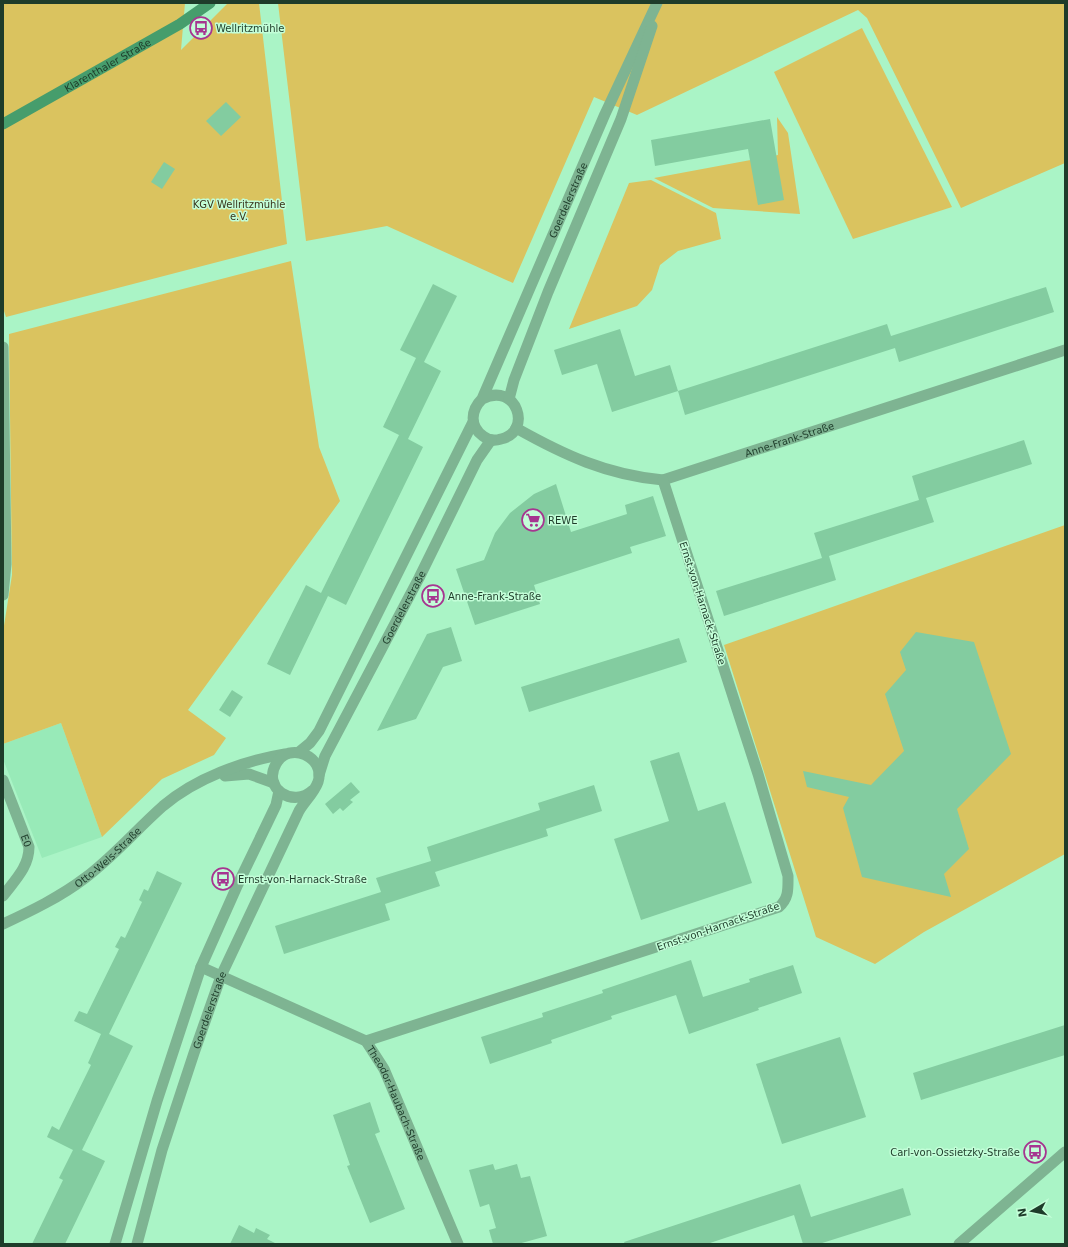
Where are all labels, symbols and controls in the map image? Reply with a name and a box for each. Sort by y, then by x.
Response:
bus stop icon: Wellritzmühle [188,15,214,41]
place label: Wellritzmühle [216,23,284,34]
street label: Klarenthaler Straße [63,37,153,94]
street label: Goerdelerstraße [547,161,589,240]
park label: KGV Wellritzmühle e.V. [193,199,285,222]
street label: Anne-Frank-Straße [743,420,836,459]
supermarket icon: REWE [520,507,546,533]
place label: REWE [548,515,577,526]
street label: Ernst-von-Harnack-Straße [677,540,728,666]
street label: Goerdelerstraße [380,569,428,646]
bus stop icon: Anne-Frank-Straße [420,583,446,609]
place label: Anne-Frank-Straße [448,591,541,602]
street label: Otto-Wels-Straße [73,825,143,890]
street label: E0 [19,833,33,849]
bus stop icon: Ernst-von-Harnack-Straße [210,866,236,892]
place label: Ernst-von-Harnack-Straße [238,874,367,885]
street label: Ernst-von-Harnack-Straße [655,900,781,953]
street label: Goerdelerstraße [191,970,228,1050]
street label: Theodor-Haubach-Straße [364,1043,427,1162]
bus stop icon: Carl-von-Ossietzky-Straße [1022,1139,1048,1165]
place label: Carl-von-Ossietzky-Straße [890,1147,1020,1158]
north arrow [1012,1191,1052,1231]
text: N [1015,1207,1030,1218]

